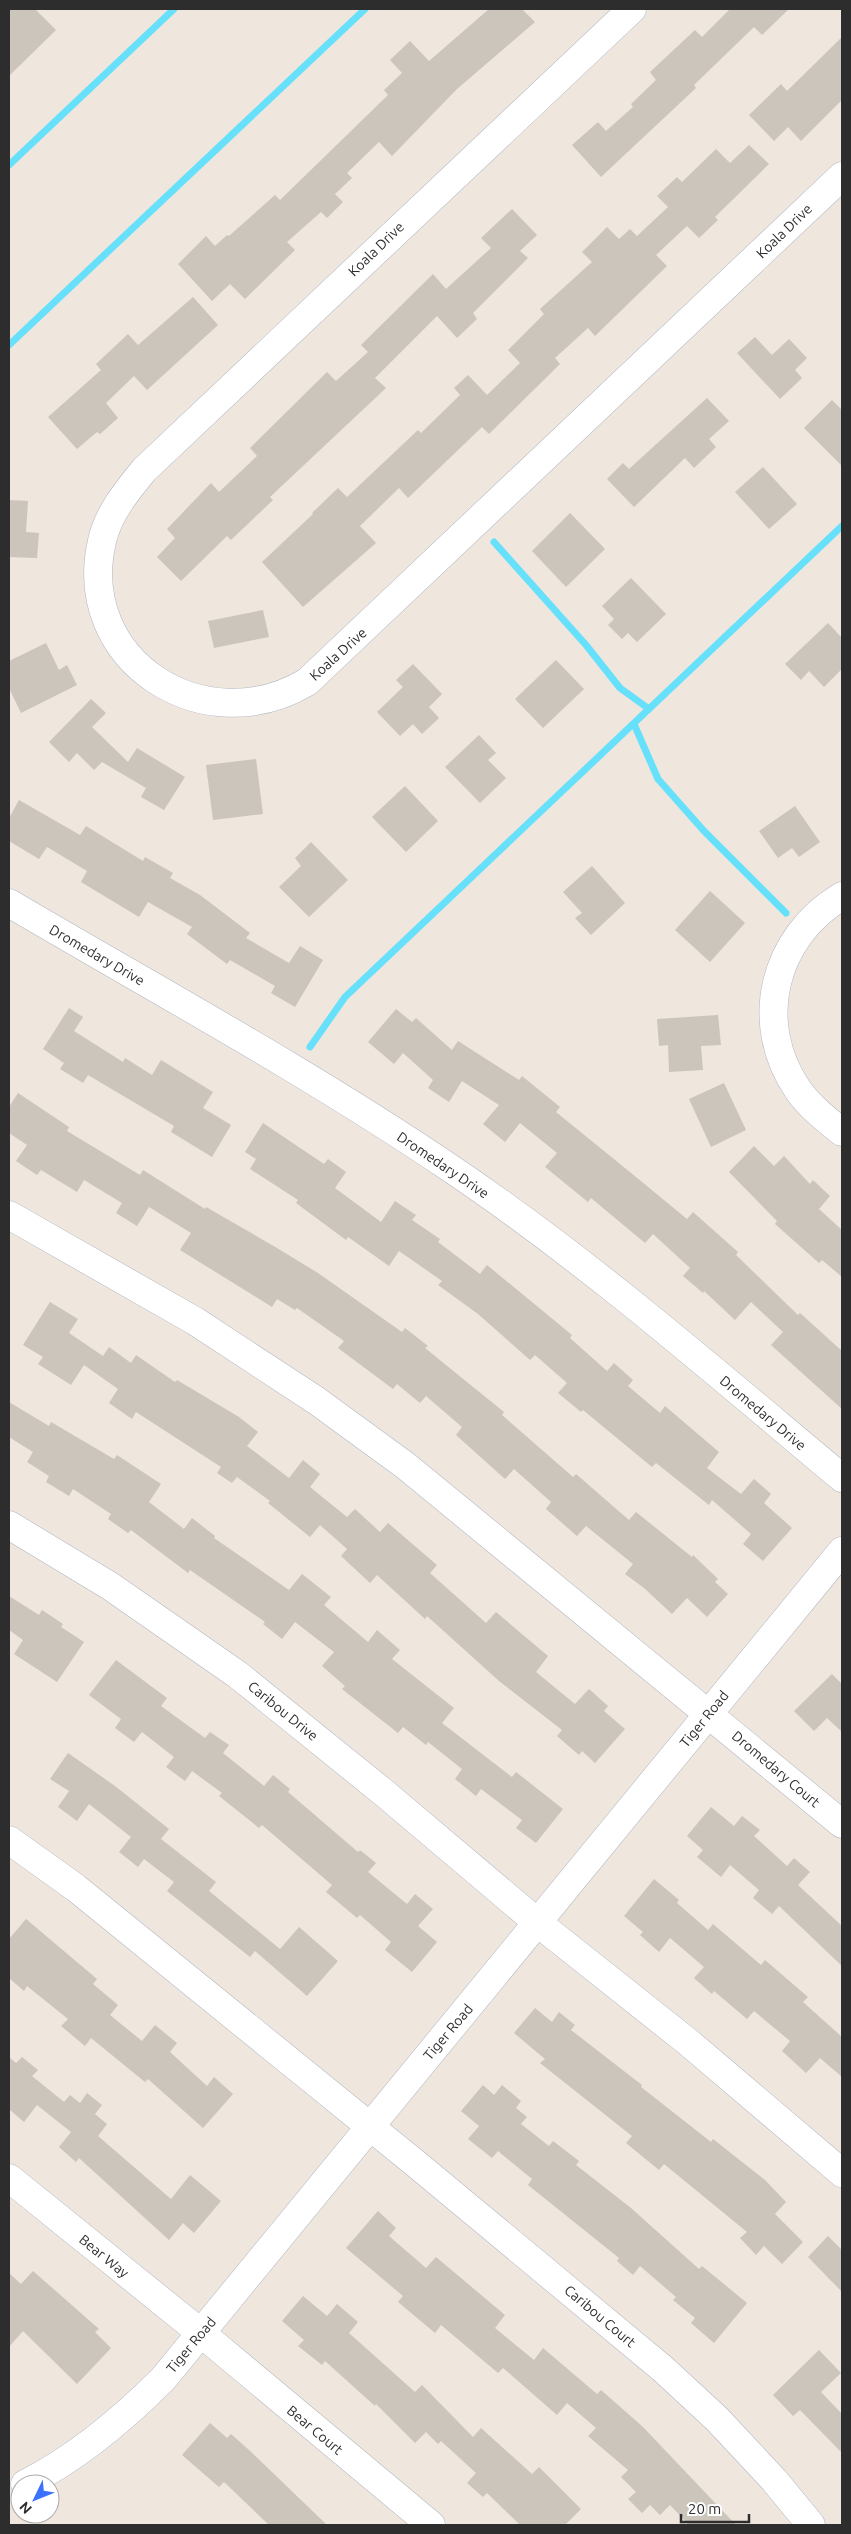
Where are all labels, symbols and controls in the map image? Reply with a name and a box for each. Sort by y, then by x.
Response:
street label: Koala Drive [753,201,815,261]
street label: Koala Drive [345,219,407,279]
street label: Koala Drive [306,624,370,684]
street label: Dromedary Drive [47,921,147,989]
street label: Dromedary Drive [394,1128,492,1202]
street label: Dromedary Drive [717,1372,809,1454]
street label: Caribou Drive [245,1678,321,1744]
street label: Tiger Road [676,1688,732,1750]
street label: Dromedary Court [729,1728,824,1811]
street label: Tiger Road [420,2001,476,2063]
street label: Bear Way [76,2231,132,2281]
street label: Caribou Court [561,2282,639,2351]
street label: Tiger Road [163,2314,219,2376]
street label: Bear Court [284,2402,347,2458]
north arrow [10,2474,60,2524]
scale bar [681,2492,748,2524]
text: N [16,2499,35,2517]
text: 20 m [688,2500,721,2517]

